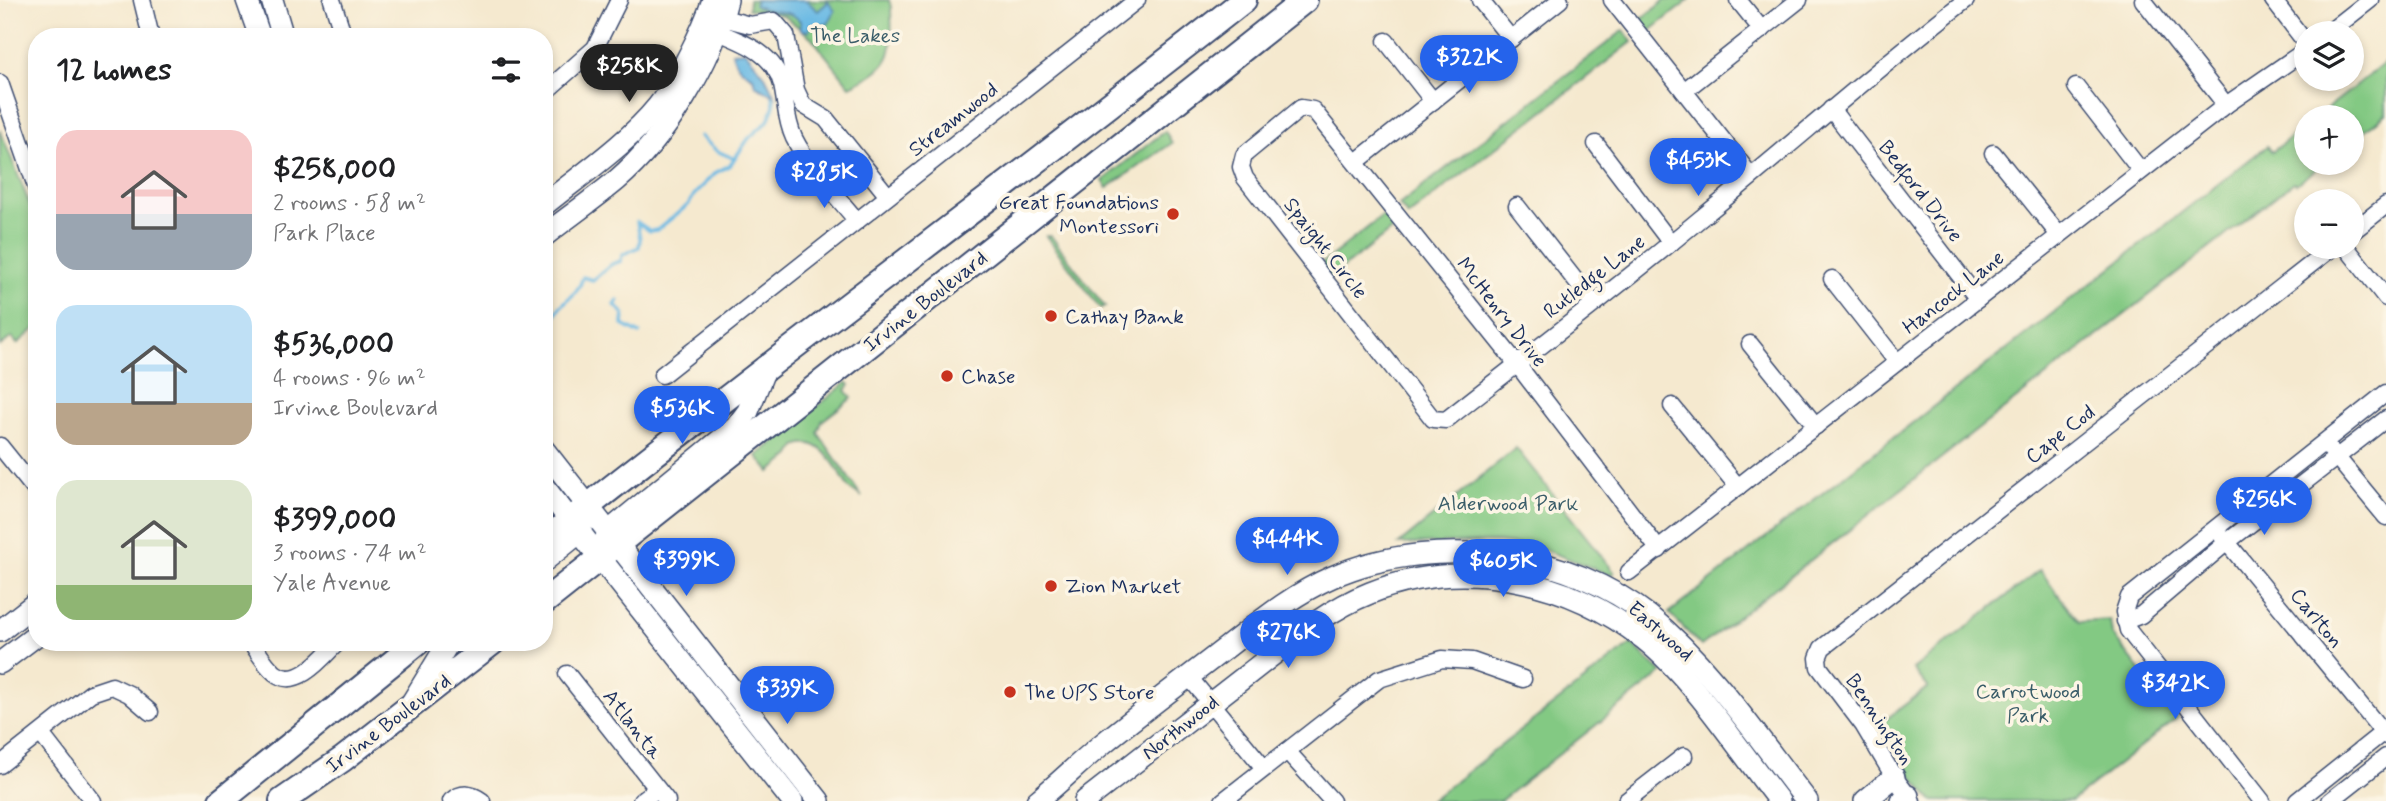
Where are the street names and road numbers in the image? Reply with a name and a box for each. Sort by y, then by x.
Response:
street label: Streamwood [903,76,1004,164]
street label: Bedford Drive [1870,135,1969,250]
street label: Spaight Circle [1276,192,1374,306]
street label: Rutledge Lane [1538,228,1653,327]
street label: Irvine Boulevard [858,244,994,359]
street label: Hancock Lane [1897,244,2010,341]
street label: McHenry Drive [1449,252,1553,373]
street label: Cape Cod [2020,399,2101,471]
street label: Carlton [2283,583,2349,655]
street label: Eastwood [1621,595,1699,668]
street label: Irvine Boulevard [320,667,457,780]
street label: Bennington [1837,669,1920,772]
street label: Atlanta [596,684,669,766]
street label: Northwood [1136,689,1225,767]

